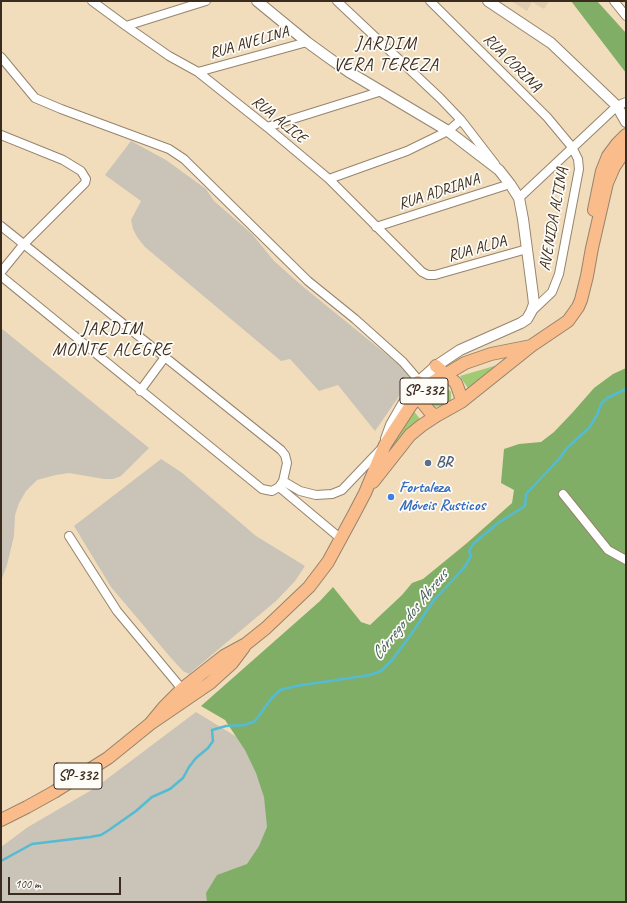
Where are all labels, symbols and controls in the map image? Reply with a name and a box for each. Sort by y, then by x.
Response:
street label: RUA AVELINA [207,23,291,63]
street label: RUA CORINA [479,30,545,96]
district label: JARDIM VERA TEREZA [333,33,439,76]
street label: RUA ALICE [248,92,310,148]
street label: AVENIDA ALTINA [535,166,573,272]
street label: RUA ADRIANA [396,170,482,214]
street label: RUA ALDA [446,232,508,266]
district label: JARDIM MONTE ALEGRE [52,318,172,360]
road number: SP-332 [400,378,448,404]
place label: BR [436,453,452,473]
marker: BR [423,458,433,468]
place label: Fortaleza Móveis Rusticos [399,478,485,516]
marker: Fortaleza Móveis Rusticos [386,492,396,502]
water label: Córrego dos Abreus [367,566,453,664]
road number: SP-332 [54,763,102,789]
scale bar [10,869,123,895]
text: 100 m [15,876,41,892]

